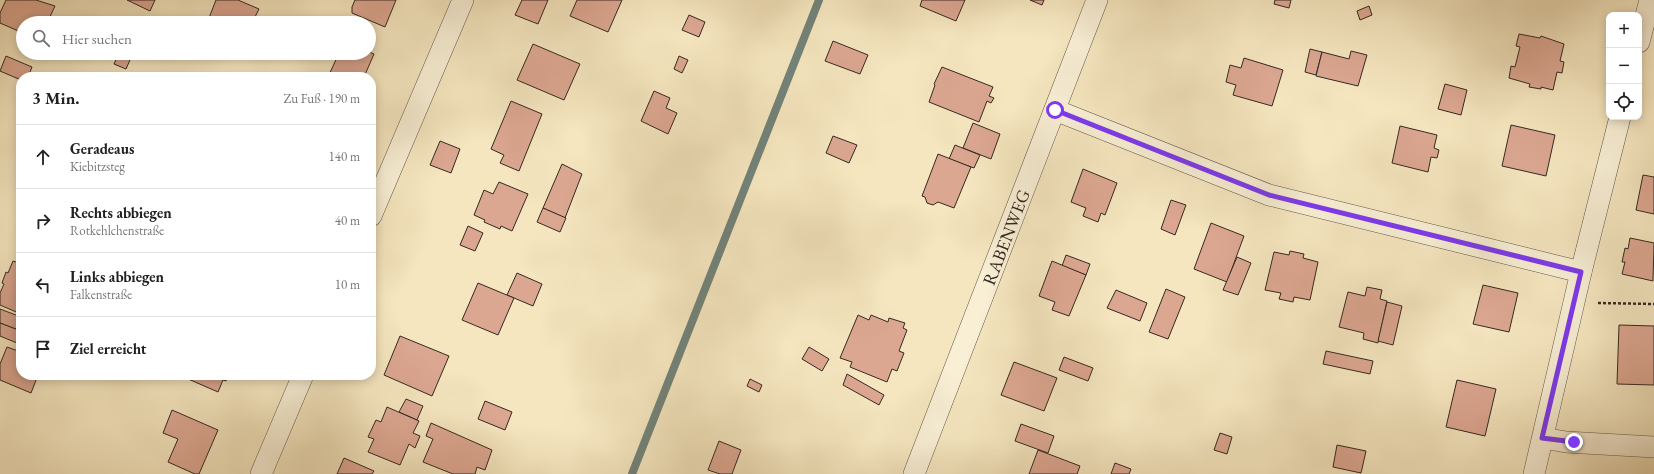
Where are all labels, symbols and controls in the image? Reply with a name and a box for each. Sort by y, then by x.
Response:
map controls [1606,12,1642,120]
button: + [1606,12,1642,48]
search box [16,16,376,60]
icon: search [30,27,52,49]
text: Hier suchen [62,29,132,48]
button: − [1606,48,1642,84]
button: locate [1606,84,1642,120]
text: 3 Min. [32,87,79,109]
text: Zu Fuß · 190 m [283,90,360,107]
route start [1046,101,1064,119]
text: Geradeaus [70,139,134,158]
icon: ahead [32,146,54,168]
text: 140 m [329,148,360,165]
text: Kiebitzsteg [70,158,125,175]
street label: RABENWEG [977,186,1034,288]
text: Rechts abbiegen [70,203,172,222]
icon: right [32,210,54,232]
text: 40 m [335,212,360,229]
text: Rotkehlchenstraße [70,222,164,239]
text: Links abbiegen [70,267,164,286]
icon: left [32,274,54,296]
text: 10 m [335,276,360,293]
text: Falkenstraße [70,286,132,303]
icon: arrive [32,338,54,360]
text: Ziel erreicht [70,339,146,358]
route end [1565,433,1583,451]

